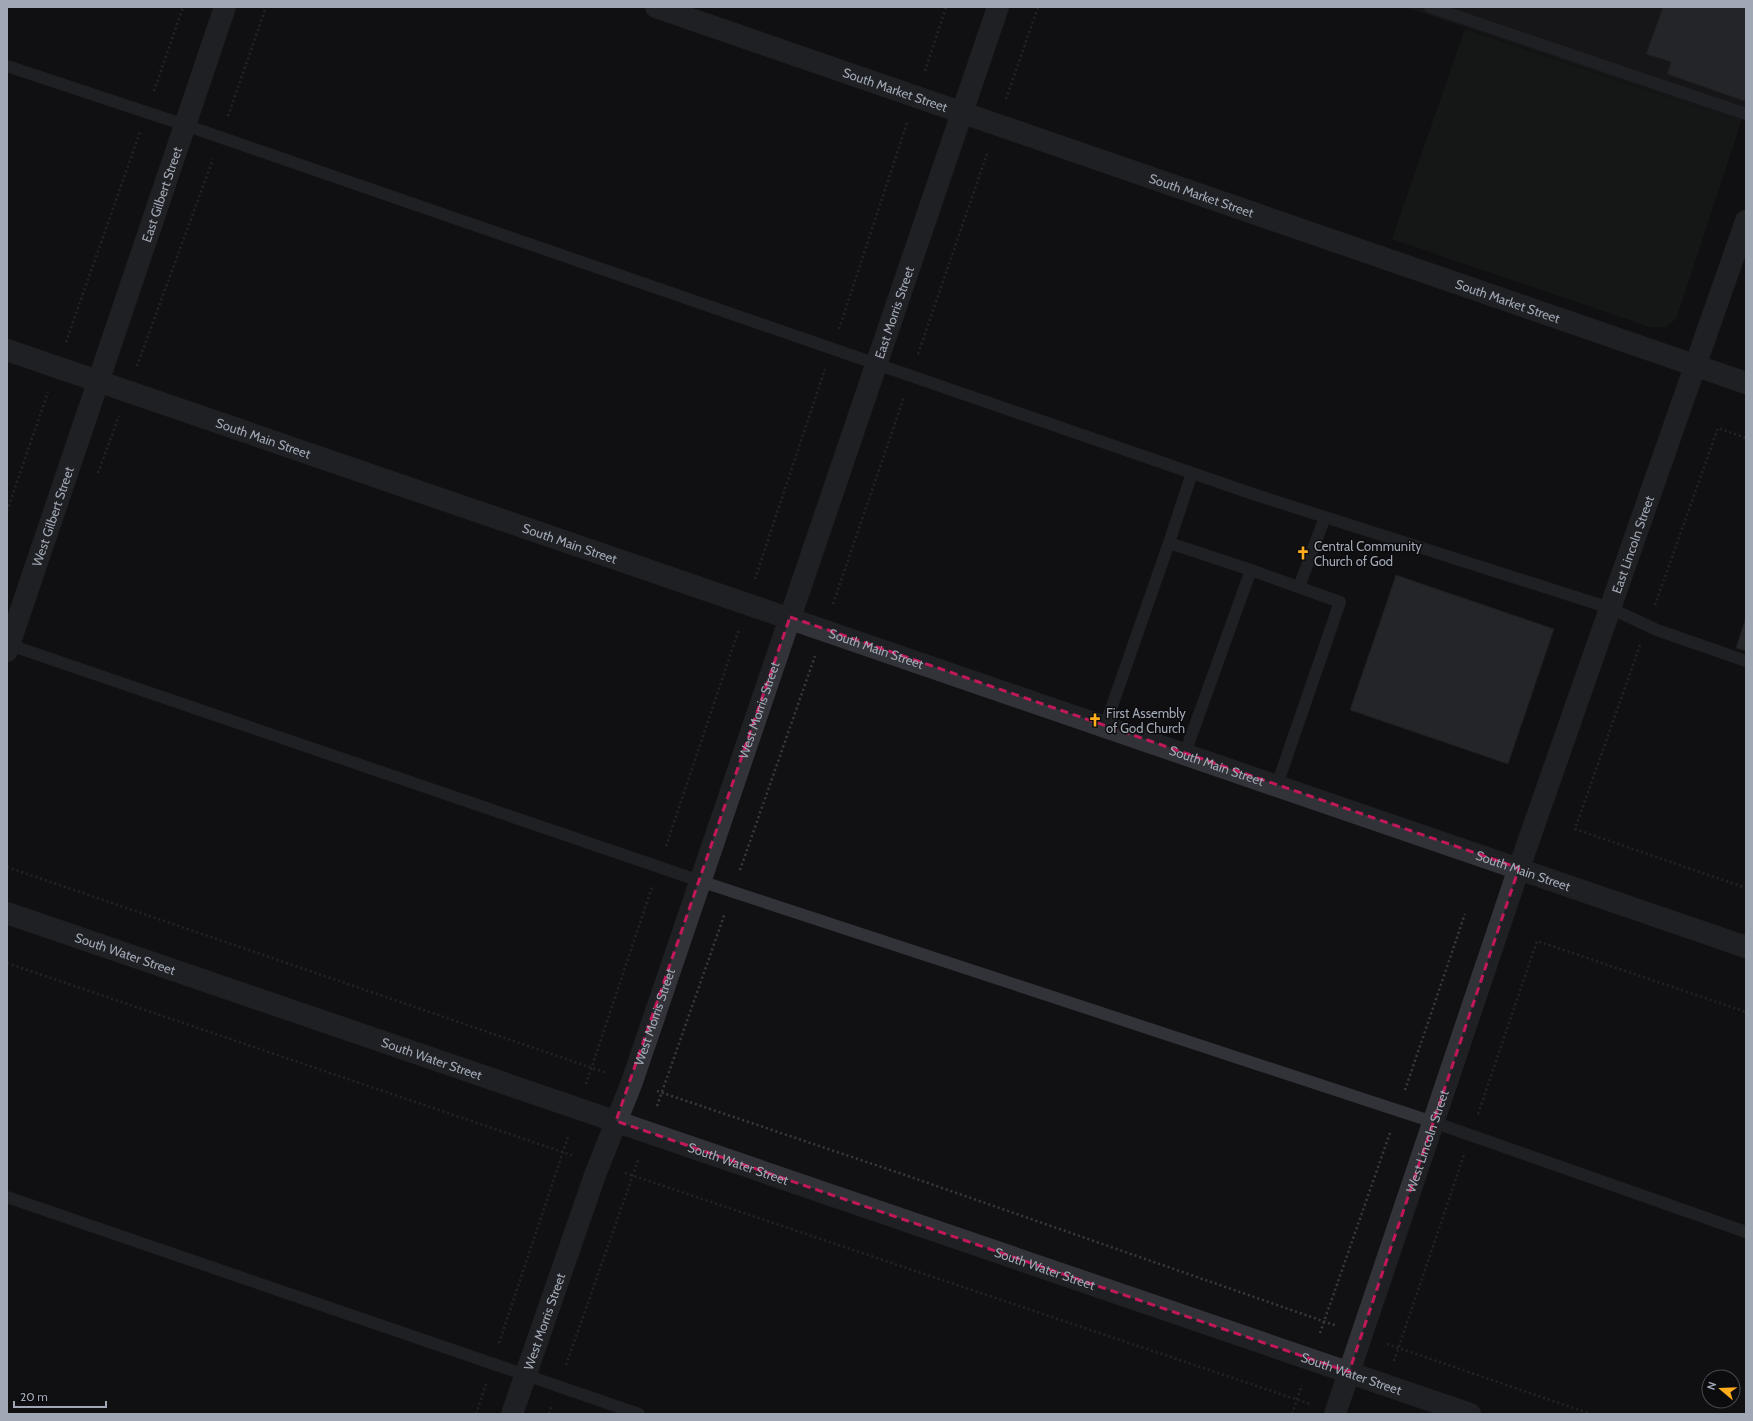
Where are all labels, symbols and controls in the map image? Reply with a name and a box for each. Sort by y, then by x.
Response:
street label: South Market Street [841,64,950,115]
street label: East Gilbert Street [138,144,185,244]
street label: South Market Street [1147,170,1257,221]
street label: East Morris Street [871,264,917,361]
street label: South Market Street [1453,275,1563,326]
street label: South Main Street [214,414,313,462]
street label: West Gilbert Street [28,464,77,569]
street label: East Lincoln Street [1608,493,1657,595]
street label: South Main Street [520,520,620,567]
place label: Central Community Church of God [1314,538,1422,569]
church icon: Central Community Church of God [1295,545,1311,561]
street label: South Main Street [827,625,926,672]
street label: West Morris Street [735,659,783,761]
place label: First Assembly of God Church [1106,705,1186,736]
church icon: First Assembly of God Church [1087,712,1103,728]
street label: South Main Street [1167,742,1267,789]
street label: South Main Street [1474,847,1573,894]
street label: South Water Street [73,929,178,978]
street label: West Morris Street [630,966,678,1067]
street label: South Water Street [379,1034,485,1083]
street label: West Lincoln Street [1402,1087,1452,1195]
street label: South Water Street [686,1139,791,1188]
street label: South Water Street [992,1244,1098,1293]
street label: West Morris Street [520,1270,569,1372]
street label: South Water Street [1299,1349,1404,1398]
north arrow [1701,1369,1741,1409]
text: N [1704,1380,1719,1392]
scale bar [14,1383,106,1409]
text: 20 m [20,1389,48,1404]

